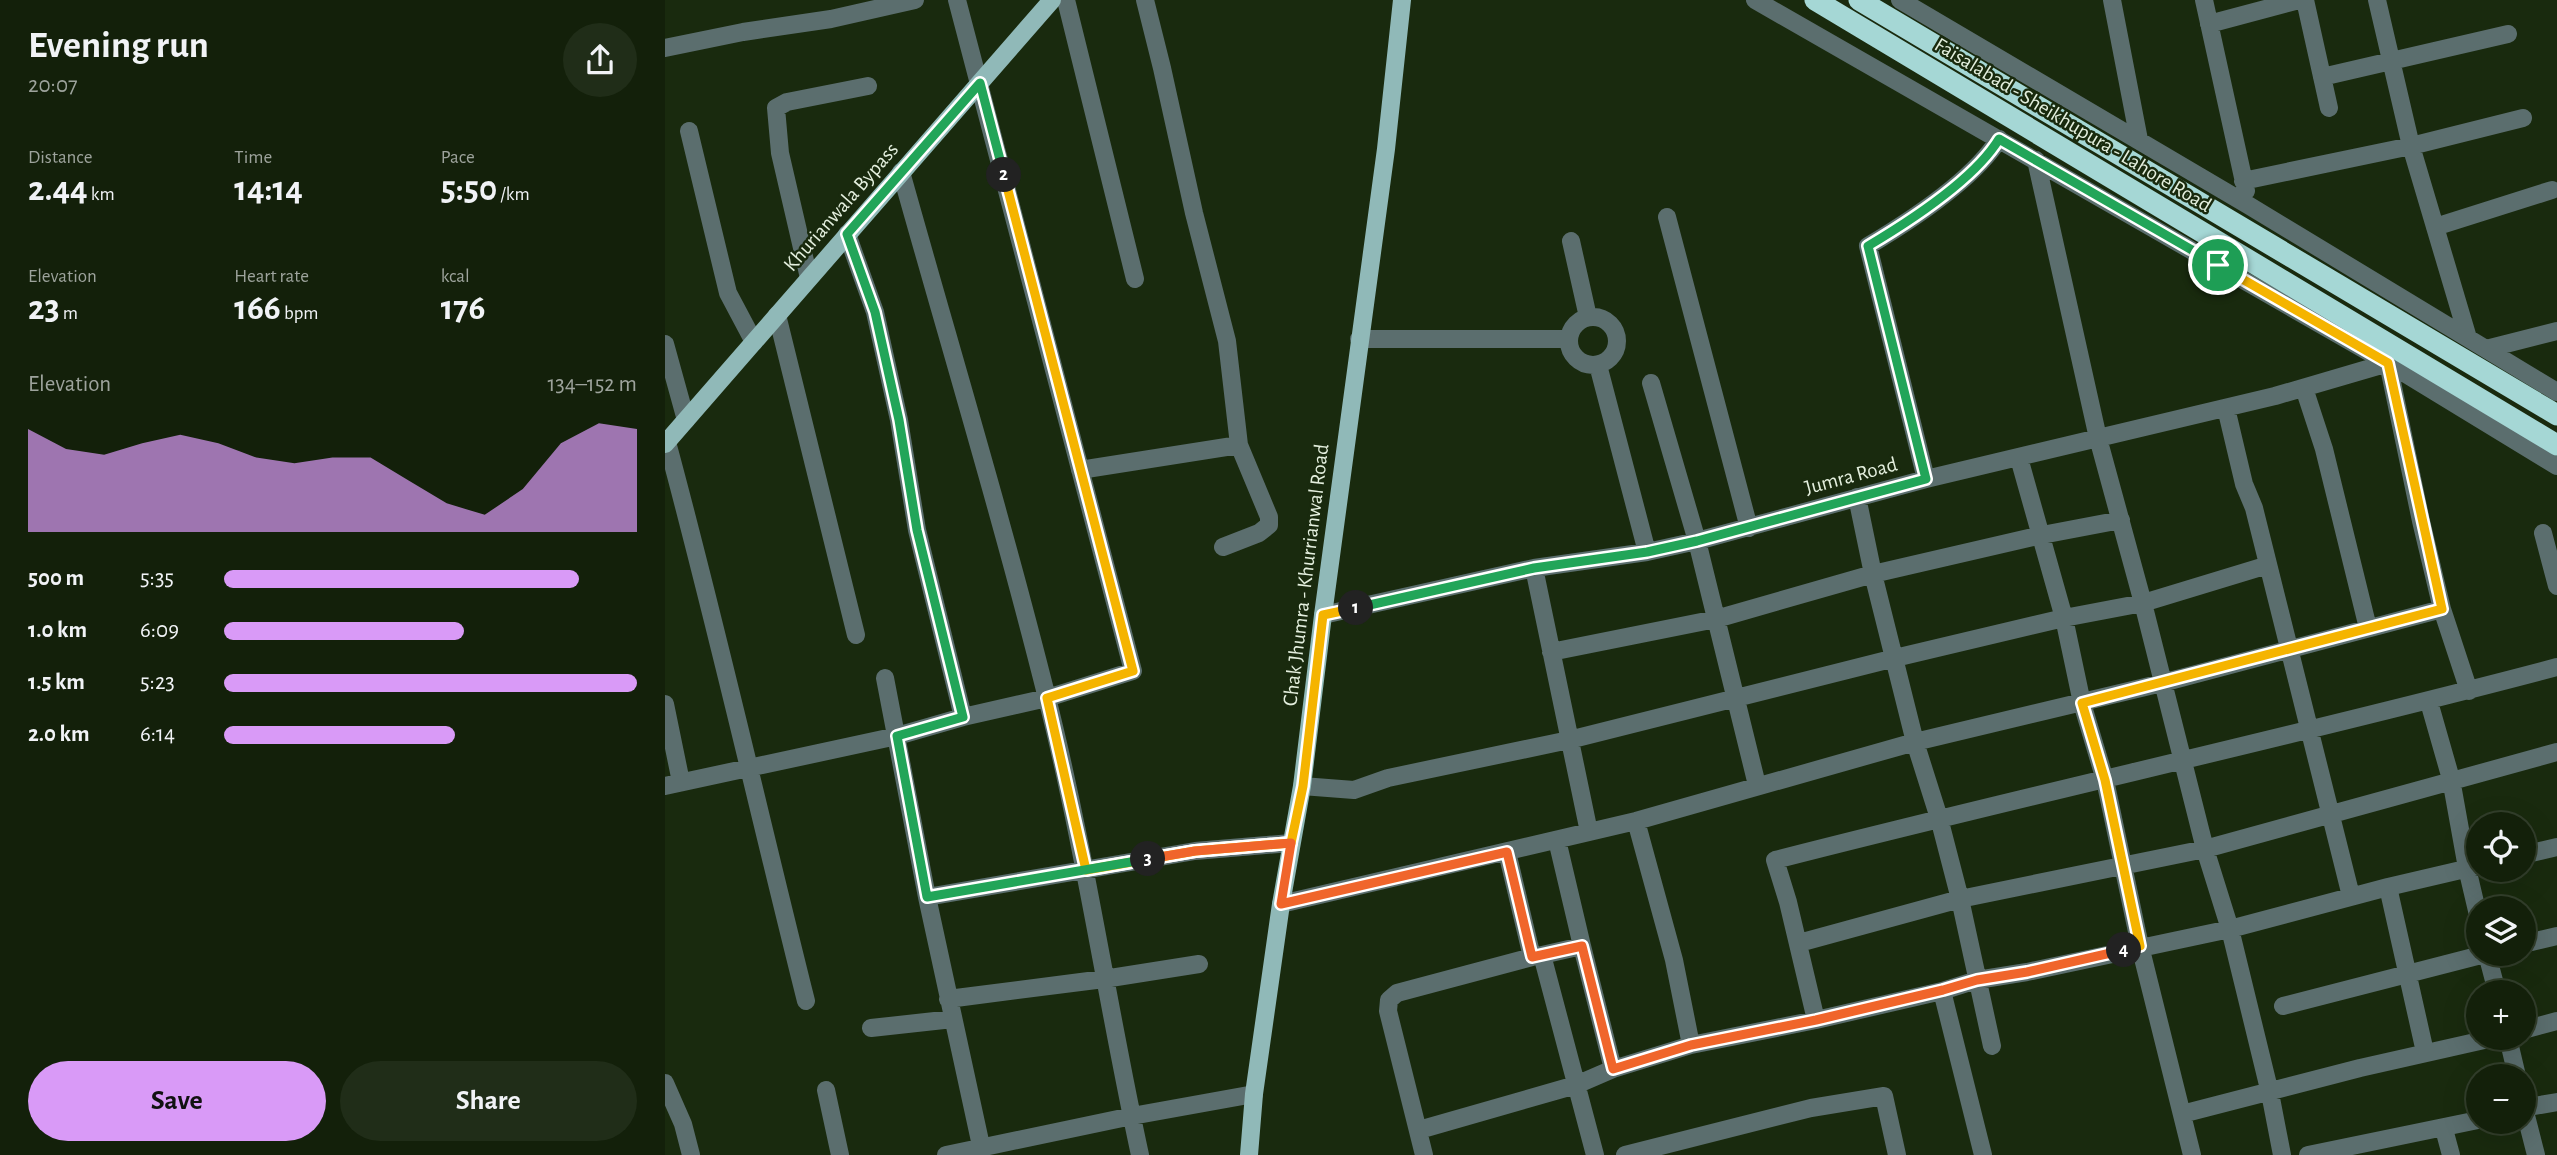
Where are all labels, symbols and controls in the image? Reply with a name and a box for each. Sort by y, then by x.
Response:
button: share [563,23,637,97]
text: Evening run [28,27,209,65]
street label: Faisalabad - Sheikhupura - Lahore Road [1931,34,2215,216]
text: 20:07 [28,74,78,97]
street label: Khurianwala Bypass [780,139,902,275]
text: Distance [28,148,92,167]
text: Time [234,148,272,167]
text: Pace [441,148,475,167]
pin: 2 [987,158,1021,192]
text: 2 [999,165,1008,184]
text: 2.44 [28,172,88,207]
text: 14:14 [234,172,303,207]
text: 5:50 [441,172,497,207]
text: km [88,185,115,204]
text: /km [497,185,530,204]
pin [2188,235,2248,295]
icon: arrive [2199,246,2237,284]
text: Elevation [28,267,97,286]
text: Heart rate [234,267,309,286]
text: kcal [441,267,470,286]
text: 23 [28,291,60,326]
text: 166 [234,291,281,326]
text: 176 [441,291,485,326]
text: m [60,304,78,323]
text: bpm [281,304,318,323]
text: Elevation [28,373,111,396]
text: 134–152 m [547,373,637,396]
street label: Chak Jhumra - Khurrianwal Road [1279,443,1333,707]
street label: Jumra Road [1802,454,1900,498]
text: 500 m [28,567,84,590]
text: 5:35 [140,567,174,590]
pin: 1 [1339,590,1373,626]
text: 1 [1352,598,1359,617]
text: 1.0 km [28,619,87,642]
text: 6:09 [140,619,179,642]
text: 1.5 km [28,671,85,694]
text: 5:23 [140,671,175,694]
text: 2.0 km [28,723,90,746]
text: 6:14 [140,723,175,746]
map controls [2466,812,2536,1134]
button: locate [2466,812,2536,882]
pin: 3 [1131,842,1165,876]
text: 3 [1143,849,1152,868]
button: layers [2466,896,2536,966]
pin: 4 [2107,932,2141,968]
text: 4 [2119,940,2128,959]
button: + [2466,980,2536,1050]
button: Save [28,1061,326,1141]
button: Share [340,1061,637,1141]
button: − [2466,1064,2536,1134]

